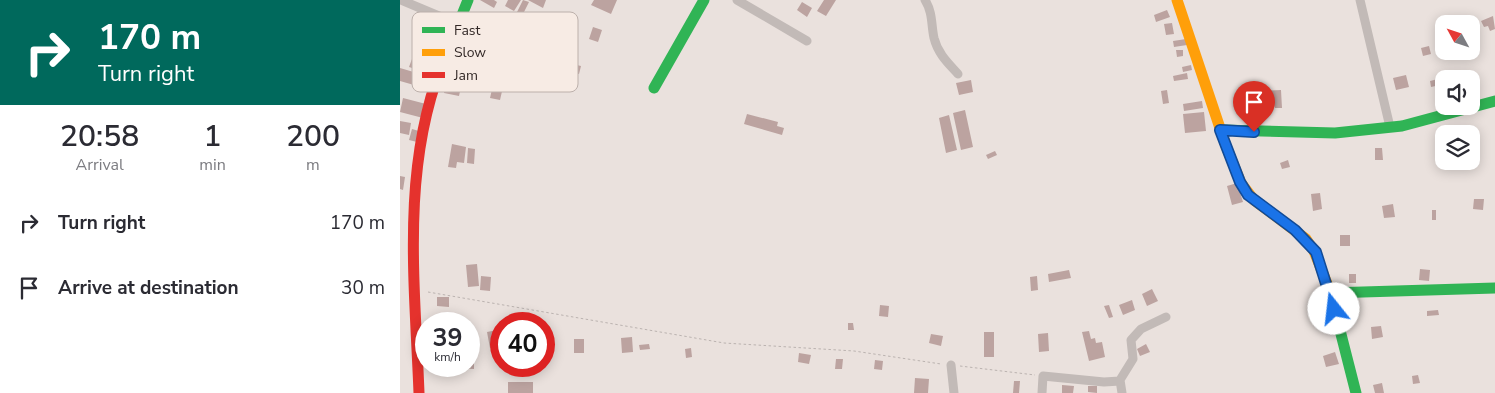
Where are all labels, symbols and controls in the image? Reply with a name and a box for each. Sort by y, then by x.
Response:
legend [412,12,578,92]
text: 170 m [98,14,201,61]
north arrow [1435,15,1480,60]
map controls [1435,15,1480,170]
icon: right [15,20,80,85]
text: Fast [454,21,480,40]
text: Slow [454,43,486,62]
text: Turn right [98,59,194,89]
text: Jam [453,66,478,85]
button: sound [1435,70,1480,115]
pin [1233,81,1275,132]
icon: arrive [1240,88,1268,116]
text: 20:58 [60,116,139,157]
text: 1 [204,116,222,157]
text: 200 [286,116,340,157]
button: layers [1435,125,1480,170]
text: Arrival [76,154,124,176]
text: min [199,154,226,176]
text: m [306,154,320,176]
icon: right [15,209,43,237]
text: Turn right [58,210,145,236]
text: 170 m [330,210,385,236]
icon: arrive [15,274,43,302]
text: Arrive at destination [58,275,239,301]
text: 30 m [341,275,385,301]
position arrow [1307,282,1359,334]
speed limit sign: 40 [490,312,555,377]
text: 39 [432,321,463,355]
text: km/h [434,349,461,365]

